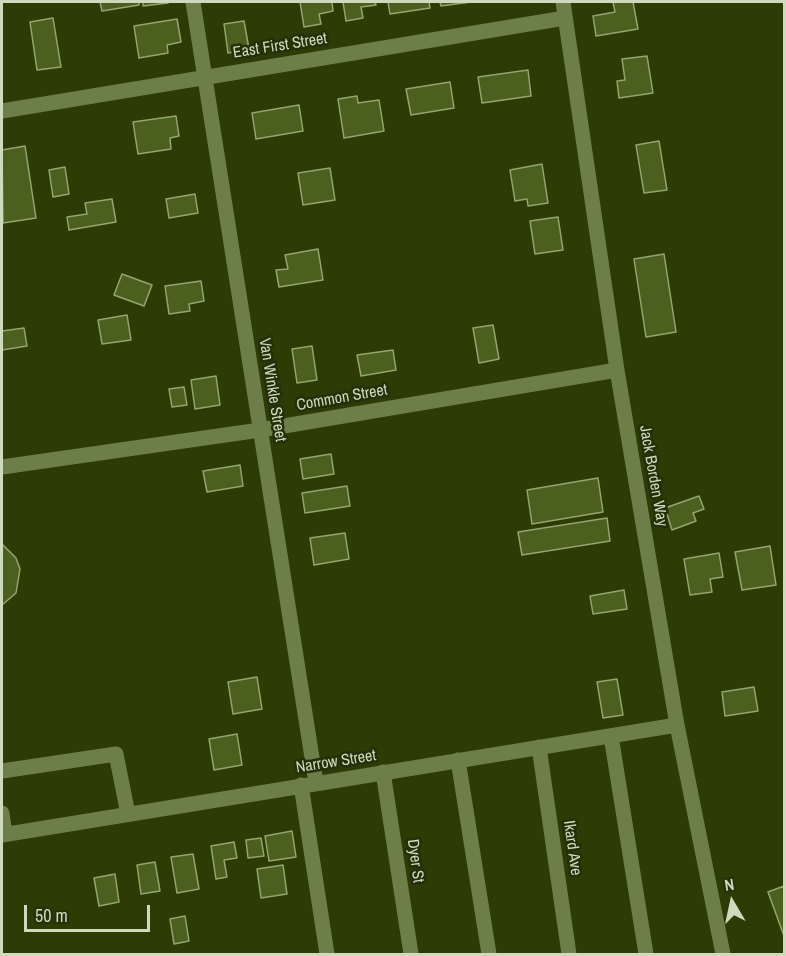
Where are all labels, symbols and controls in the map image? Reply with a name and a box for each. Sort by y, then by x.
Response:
street label: East First Street [232,29,328,63]
street label: Van Winkle Street [254,337,290,443]
street label: Common Street [295,381,389,415]
street label: Jack Borden Way [635,424,671,528]
street label: Narrow Street [295,746,377,778]
street label: Ikard Ave [559,819,585,877]
street label: Dyer St [402,838,428,884]
north arrow [702,872,762,932]
text: N [723,873,736,896]
scale bar [27,893,153,931]
text: 50 m [35,903,68,928]

